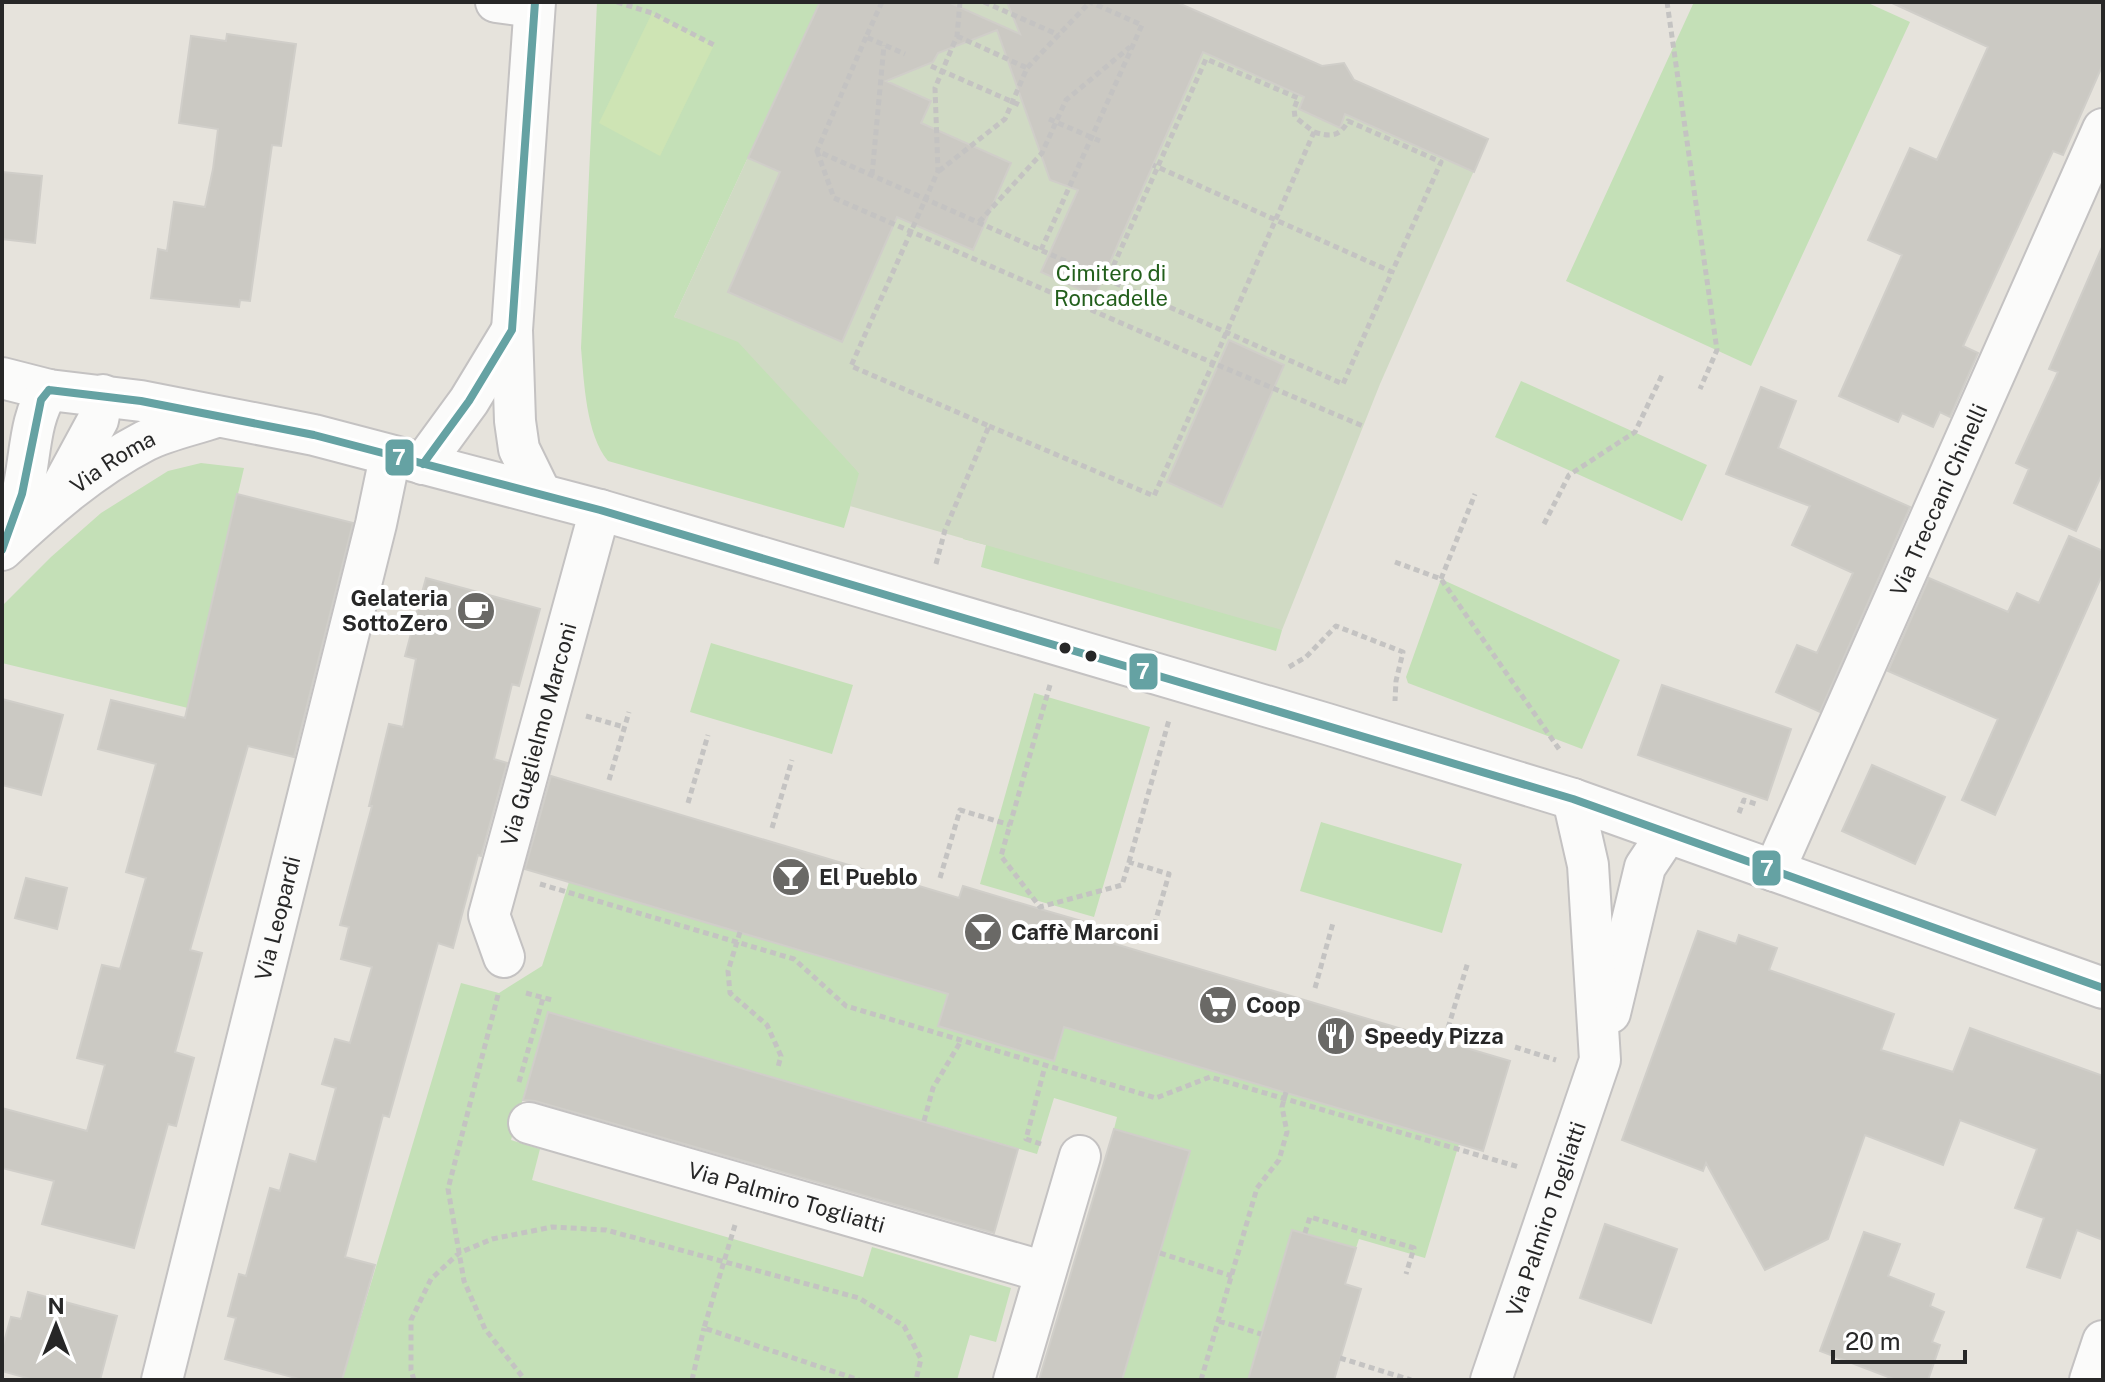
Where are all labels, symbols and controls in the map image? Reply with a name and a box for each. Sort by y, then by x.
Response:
park label: Cimitero di Roncadelle [1054,260,1168,311]
street label: Via Treccani Chinelli [1885,400,1992,600]
street label: Via Roma [65,425,159,498]
line badge: 7 [384,438,415,477]
text: 7 [392,444,406,470]
place label: Gelateria SottoZero [342,585,448,636]
cafe icon: Gelateria SottoZero [455,590,497,632]
street label: Via Guglielmo Marconi [496,620,582,849]
unlabelled marker [1057,640,1073,656]
unlabelled marker [1083,648,1099,664]
line badge: 7 [1128,652,1159,691]
text: 7 [1136,658,1150,684]
line badge: 7 [1751,849,1782,887]
street label: Via Leopardi [249,853,305,983]
text: 7 [1760,855,1774,881]
bar icon: El Pueblo [770,856,812,898]
place label: El Pueblo [819,864,918,890]
bar icon: Caffè Marconi [962,911,1004,953]
place label: Caffè Marconi [1011,919,1159,945]
supermarket icon: Coop [1197,984,1239,1026]
place label: Coop [1246,992,1301,1018]
restaurant icon: Speedy Pizza [1315,1015,1357,1057]
place label: Speedy Pizza [1364,1023,1504,1049]
street label: Via Palmiro Togliatti [1501,1118,1591,1320]
street label: Via Palmiro Togliatti [685,1157,888,1238]
north arrow [16,1286,96,1366]
text: N [47,1293,65,1319]
scale bar [1833,1314,1965,1364]
text: 20 m [1845,1327,1901,1355]

